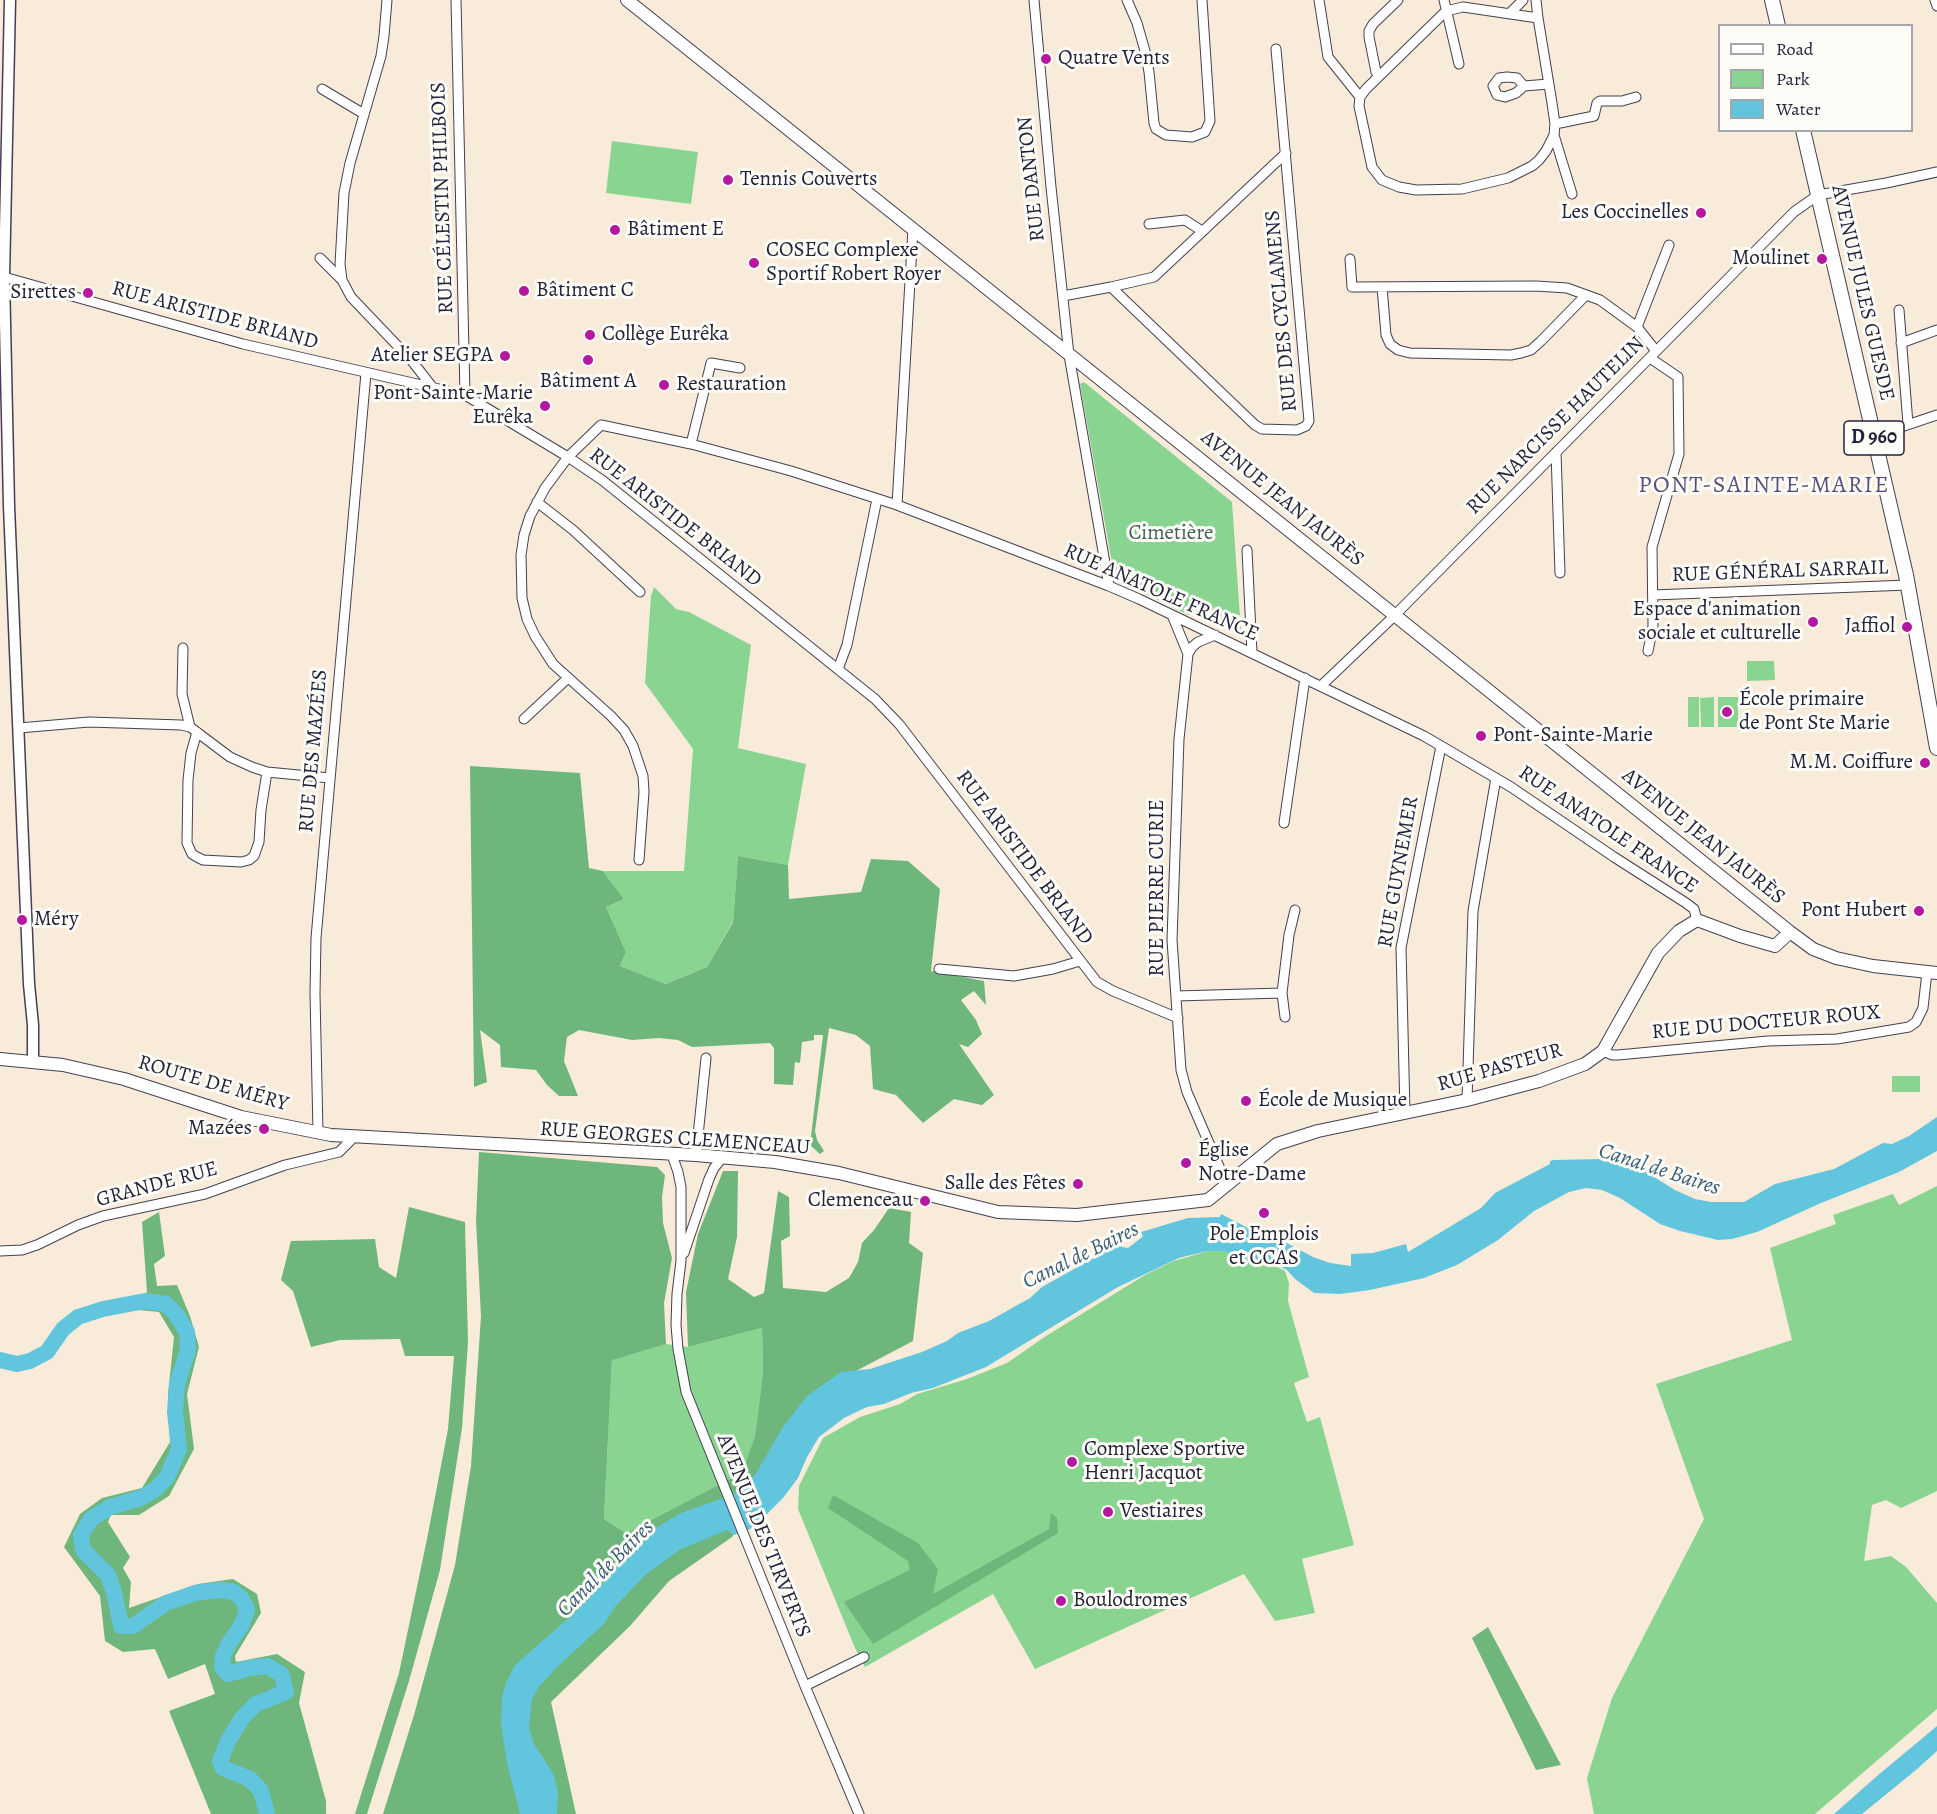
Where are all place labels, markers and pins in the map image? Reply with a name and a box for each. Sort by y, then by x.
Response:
place label: Quatre Vents [1058,46,1170,72]
marker: Quatre Vents [1039,52,1053,66]
place label: Tennis Couverts [740,167,878,193]
marker: Tennis Couverts [721,173,735,187]
place label: Les Coccinelles [1561,200,1689,226]
marker: Les Coccinelles [1694,206,1708,220]
place label: Bâtiment E [627,217,724,243]
marker: Bâtiment E [608,223,622,237]
place label: COSEC Complexe Sportif Robert Royer [766,238,941,288]
place label: Moulinet [1732,246,1810,272]
marker: Moulinet [1815,252,1829,266]
marker: COSEC Complexe Sportif Robert Royer [747,256,761,270]
place label: Bâtiment C [536,278,634,304]
place label: Sirettes [10,280,76,306]
marker: Bâtiment C [517,284,531,298]
marker: Sirettes [81,286,95,300]
place label: Collège Eurêka [602,322,729,348]
marker: Collège Eurêka [583,328,597,342]
place label: Atelier SEGPA [371,343,493,369]
marker: Atelier SEGPA [498,349,512,363]
marker: Bâtiment A [581,353,595,367]
place label: Bâtiment A [540,369,636,395]
place label: Restauration [676,372,787,398]
marker: Restauration [657,378,671,392]
place label: Pont-Sainte-Marie Eurêka [373,381,533,431]
marker: Pont-Sainte-Marie Eurêka [538,399,552,413]
place label: Espace d'animation sociale et culturelle [1633,597,1801,647]
place label: Jaffiol [1845,614,1895,640]
marker: Espace d'animation sociale et culturelle [1806,615,1820,629]
marker: Jaffiol [1900,620,1914,634]
place label: École primaire de Pont Ste Marie [1739,687,1890,737]
marker: École primaire de Pont Ste Marie [1720,705,1734,719]
place label: Pont-Sainte-Marie [1493,723,1653,749]
marker: Pont-Sainte-Marie [1474,729,1488,743]
place label: M.M. Coiffure [1790,750,1913,776]
marker: M.M. Coiffure [1918,756,1932,770]
place label: Pont Hubert [1801,898,1907,924]
marker: Pont Hubert [1912,904,1926,918]
place label: Méry [34,907,78,933]
marker: Méry [15,913,29,927]
place label: École de Musique [1258,1088,1407,1114]
marker: École de Musique [1239,1094,1253,1108]
place label: Mazées [188,1116,252,1142]
marker: Mazées [257,1122,271,1136]
place label: Église Notre-Dame [1198,1138,1306,1188]
marker: Église Notre-Dame [1179,1156,1193,1170]
place label: Salle des Fêtes [944,1171,1066,1197]
marker: Salle des Fêtes [1071,1177,1085,1191]
place label: Clemenceau [808,1188,913,1214]
marker: Clemenceau [918,1194,932,1208]
marker: Pole Emplois et CCAS [1257,1206,1271,1220]
place label: Pole Emplois et CCAS [1209,1222,1319,1272]
place label: Complexe Sportive Henri Jacquot [1084,1437,1245,1487]
marker: Complexe Sportive Henri Jacquot [1065,1455,1079,1469]
place label: Vestiaires [1120,1499,1203,1525]
marker: Vestiaires [1101,1505,1115,1519]
place label: Boulodromes [1073,1588,1188,1614]
marker: Boulodromes [1054,1594,1068,1608]

